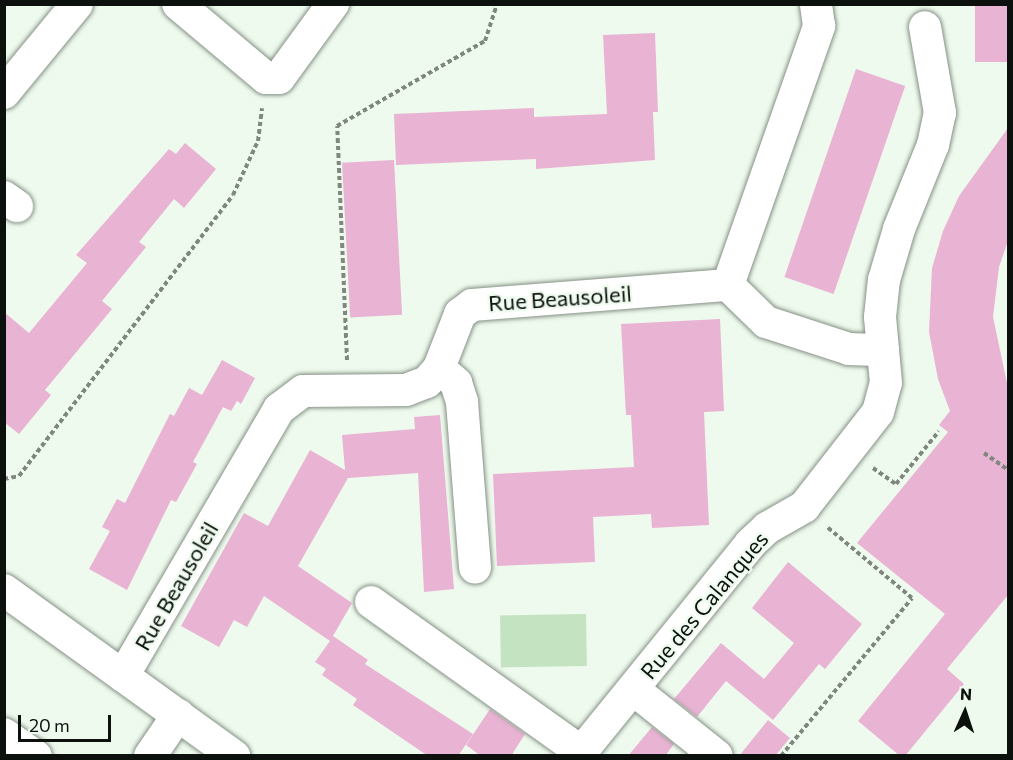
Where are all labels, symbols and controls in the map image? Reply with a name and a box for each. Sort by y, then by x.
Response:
street label: Rue Beausoleil [487,280,633,316]
street label: Rue Beausoleil [129,517,223,655]
street label: Rue des Calanques [635,526,773,684]
north arrow [935,682,995,742]
text: N [959,684,972,703]
scale bar [21,703,114,741]
text: 20 m [29,714,70,736]

